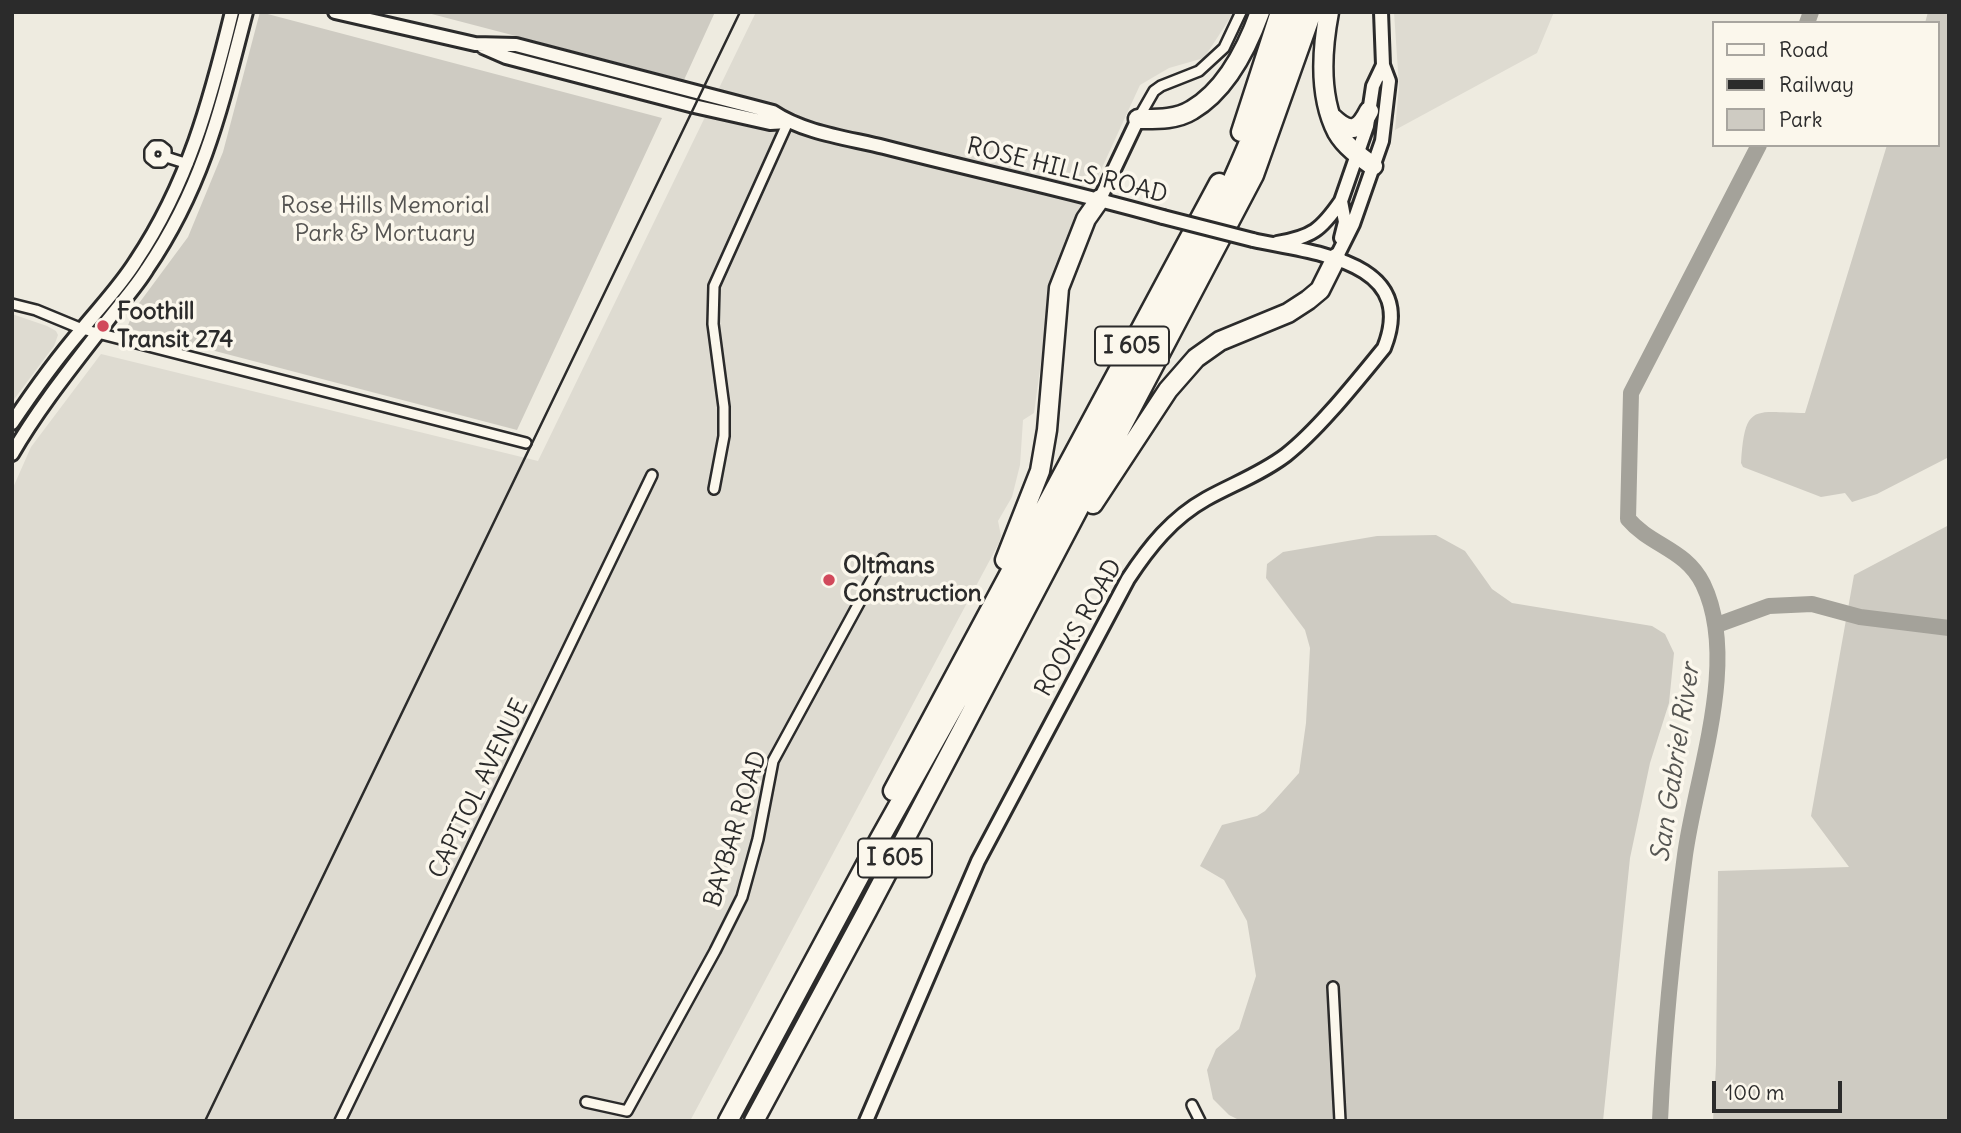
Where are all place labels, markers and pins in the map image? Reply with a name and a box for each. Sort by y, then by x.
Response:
place label: Foothill Transit 274 [117,298,233,354]
marker: Foothill Transit 274 [95,318,111,334]
place label: Oltmans Construction [843,552,982,608]
marker: Oltmans Construction [821,572,837,588]

